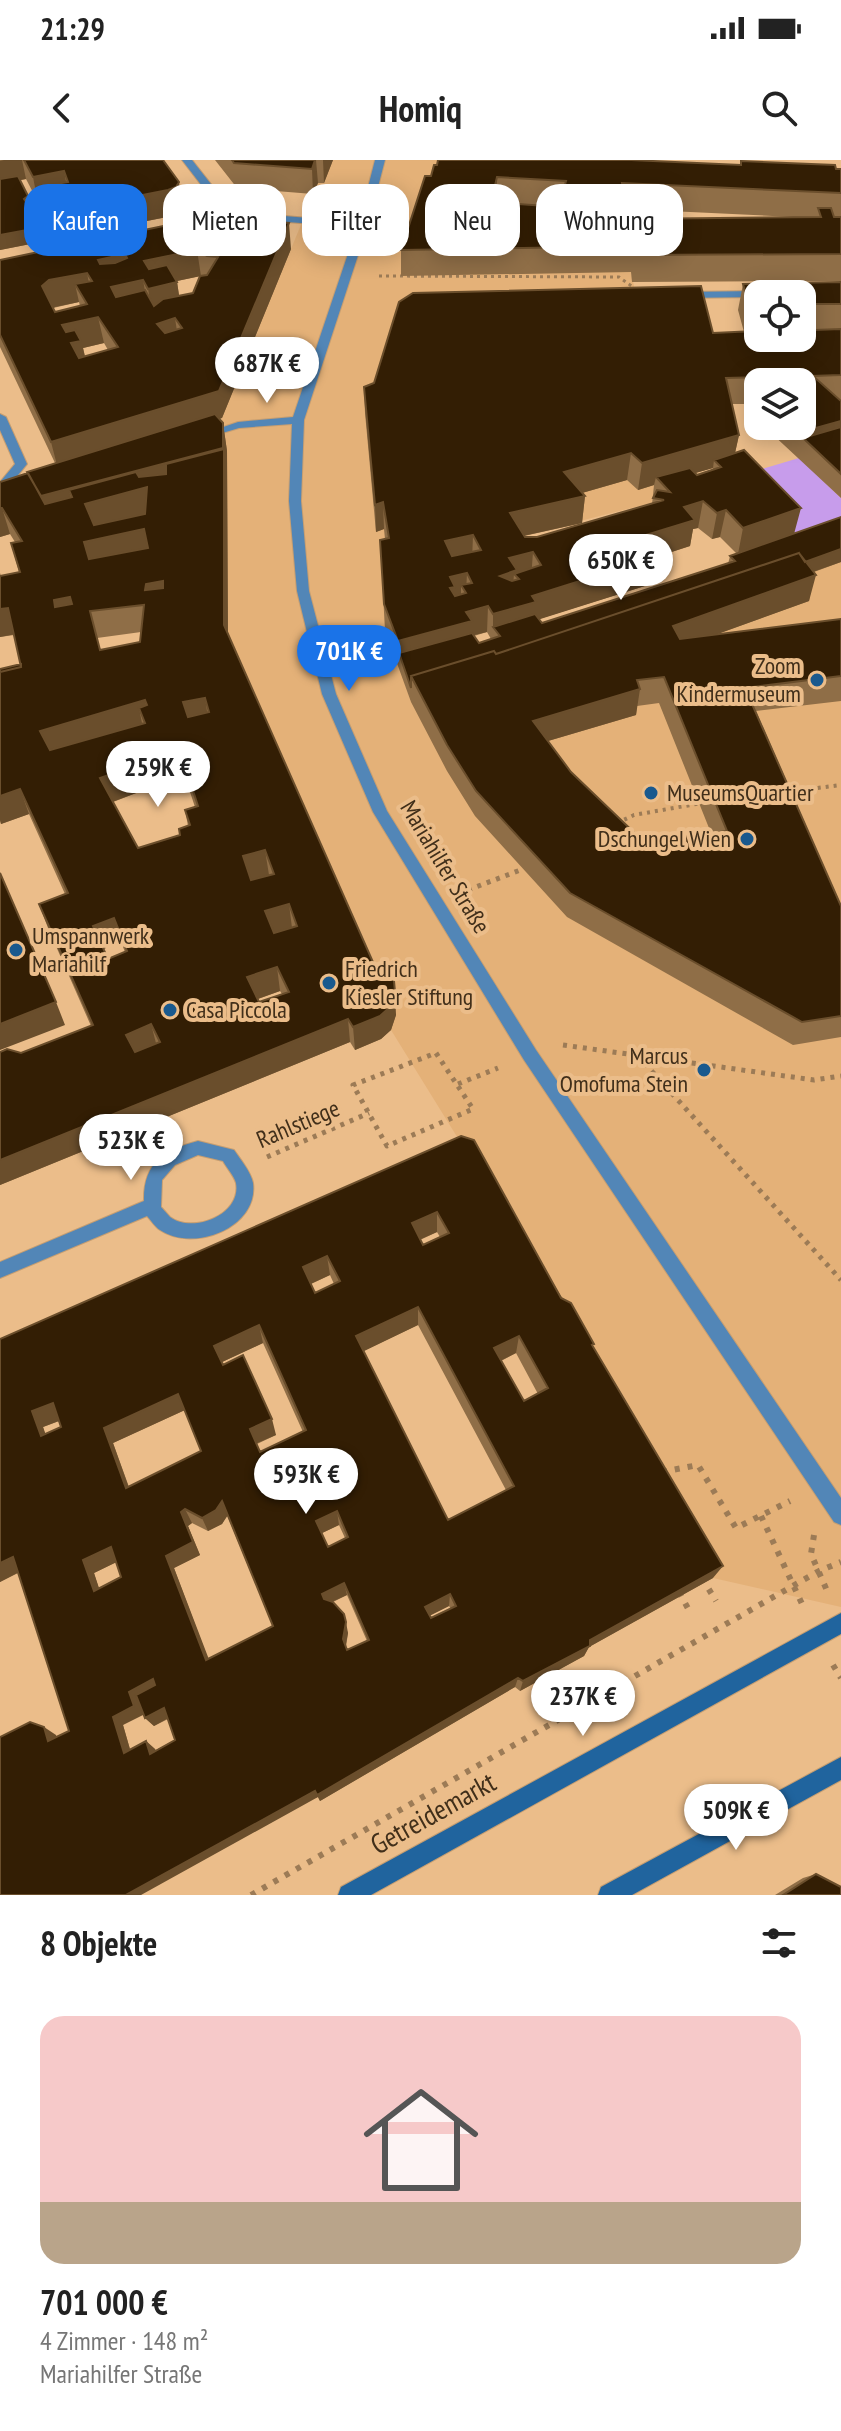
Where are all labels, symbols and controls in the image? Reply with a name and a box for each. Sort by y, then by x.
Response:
text: 21:29 [40,9,105,48]
text: Homiq [379,85,462,132]
icon: back [40,86,84,130]
icon: search [757,86,801,130]
chip: Kaufen [24,184,147,256]
chip: Mieten [163,184,286,256]
chip: Filter [302,184,409,256]
chip: Neu [425,184,520,256]
chip: Wohnung [536,184,683,256]
map controls [744,280,816,440]
button: locate [744,280,816,352]
pin: 687K € [202,337,332,405]
text: 687K € [233,346,301,379]
button: layers [744,368,816,440]
pin: 650K € [556,534,686,602]
text: 650K € [587,543,655,576]
pin: 701K € [284,625,414,693]
text: 701K € [315,634,383,667]
place label: Zoom Kindermuseum [676,650,801,709]
marker: Zoom Kindermuseum [808,671,826,689]
pin: 259K € [93,741,223,809]
text: 259K € [124,750,192,783]
place label: MuseumsQuartier [667,777,814,808]
marker: MuseumsQuartier [642,784,660,802]
street label: Mariahilfer Straße [394,795,497,939]
place label: Dschungel Wien [598,823,731,854]
marker: Dschungel Wien [738,830,756,848]
place label: Umspannwerk Mariahilf [32,920,150,979]
marker: Umspannwerk Mariahilf [7,941,25,959]
place label: Friedrich Kiesler Stiftung [345,953,473,1012]
marker: Friedrich Kiesler Stiftung [320,974,338,992]
place label: Casa Piccola [186,994,287,1025]
marker: Casa Piccola [161,1001,179,1019]
place label: Marcus Omofuma Stein [560,1040,688,1099]
marker: Marcus Omofuma Stein [695,1061,713,1079]
street label: Rahlstiege [252,1092,344,1155]
pin: 523K € [66,1114,196,1182]
text: 523K € [97,1123,165,1156]
pin: 593K € [241,1448,371,1516]
text: 593K € [272,1457,340,1490]
pin: 237K € [518,1670,648,1738]
text: 237K € [549,1679,617,1712]
street label: Getreidemarkt [364,1763,502,1862]
pin: 509K € [671,1784,801,1852]
text: 509K € [702,1793,770,1826]
text: 8 Objekte [40,1921,157,1965]
icon: filters [757,1921,801,1965]
icon: home [349,2068,493,2212]
text: 701 000 € [40,2280,168,2324]
text: 4 Zimmer · 148 m² [40,2324,208,2357]
text: Mariahilfer Straße [40,2357,202,2390]

